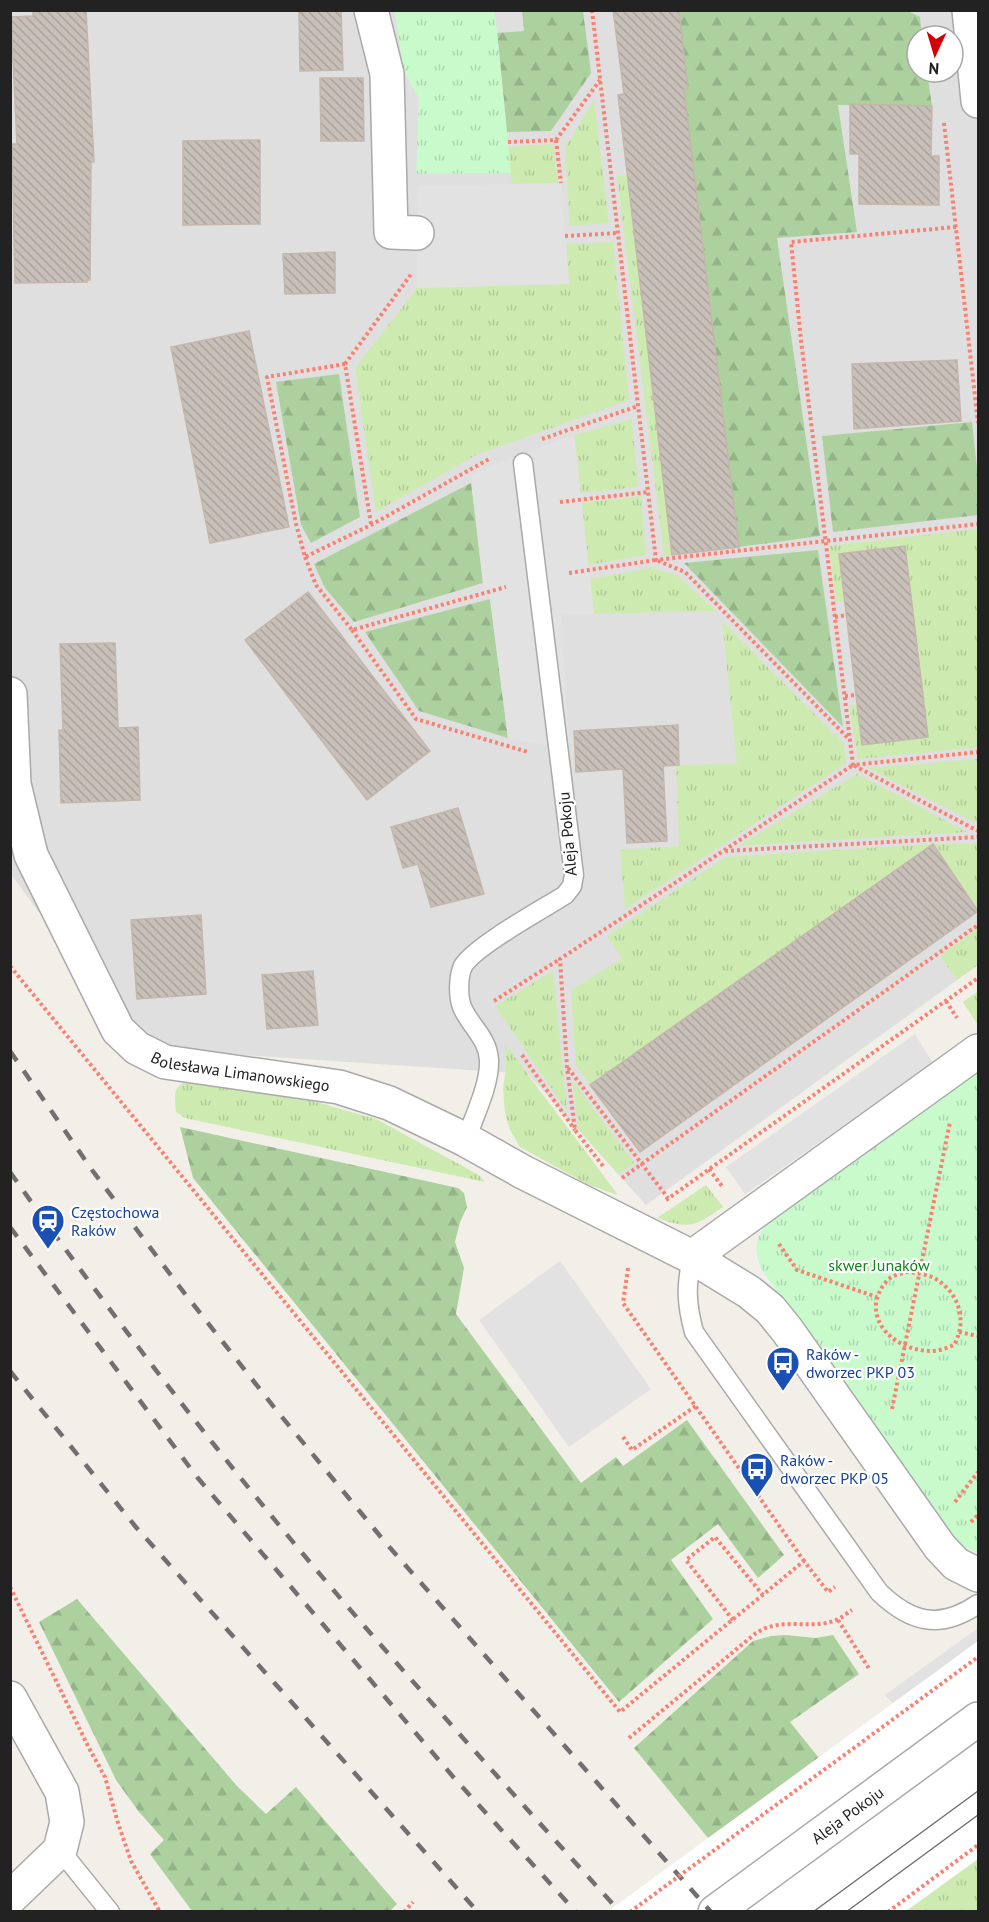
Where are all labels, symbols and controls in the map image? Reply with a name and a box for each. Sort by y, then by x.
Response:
north arrow [905,24,965,84]
text: N [928,59,940,79]
street label: Aleja Pokoju [553,791,581,877]
street label: Bolesława Limanowskiego [148,1047,331,1096]
place label: Częstochowa Raków [71,1202,159,1240]
station icon: Częstochowa Raków [30,1203,66,1250]
park label: skwer Junaków [828,1255,930,1275]
place label: Raków - dworzec PKP 03 [806,1344,915,1382]
bus stop icon: Raków - dworzec PKP 03 [765,1345,801,1392]
place label: Raków - dworzec PKP 05 [780,1450,889,1488]
bus stop icon: Raków - dworzec PKP 05 [739,1451,775,1498]
street label: Aleja Pokoju [807,1782,887,1848]

